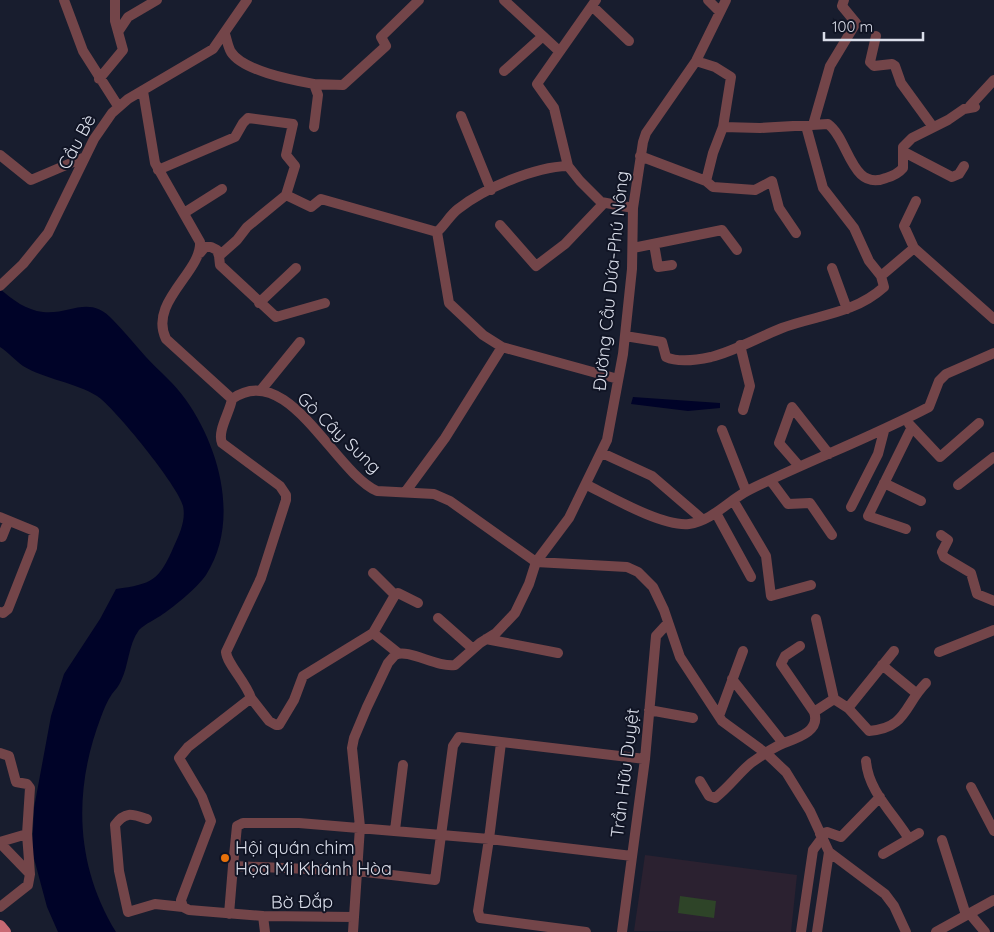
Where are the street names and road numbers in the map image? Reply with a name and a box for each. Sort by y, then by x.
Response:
street label: Cầu Bè [52,110,101,173]
street label: Đường Cầu Dứa-Phú Nông [588,170,633,392]
street label: Gò Cây Sung [292,387,386,478]
street label: Trần Hữu Duyệt [605,707,644,839]
street label: Bờ Đắp [271,889,333,914]

